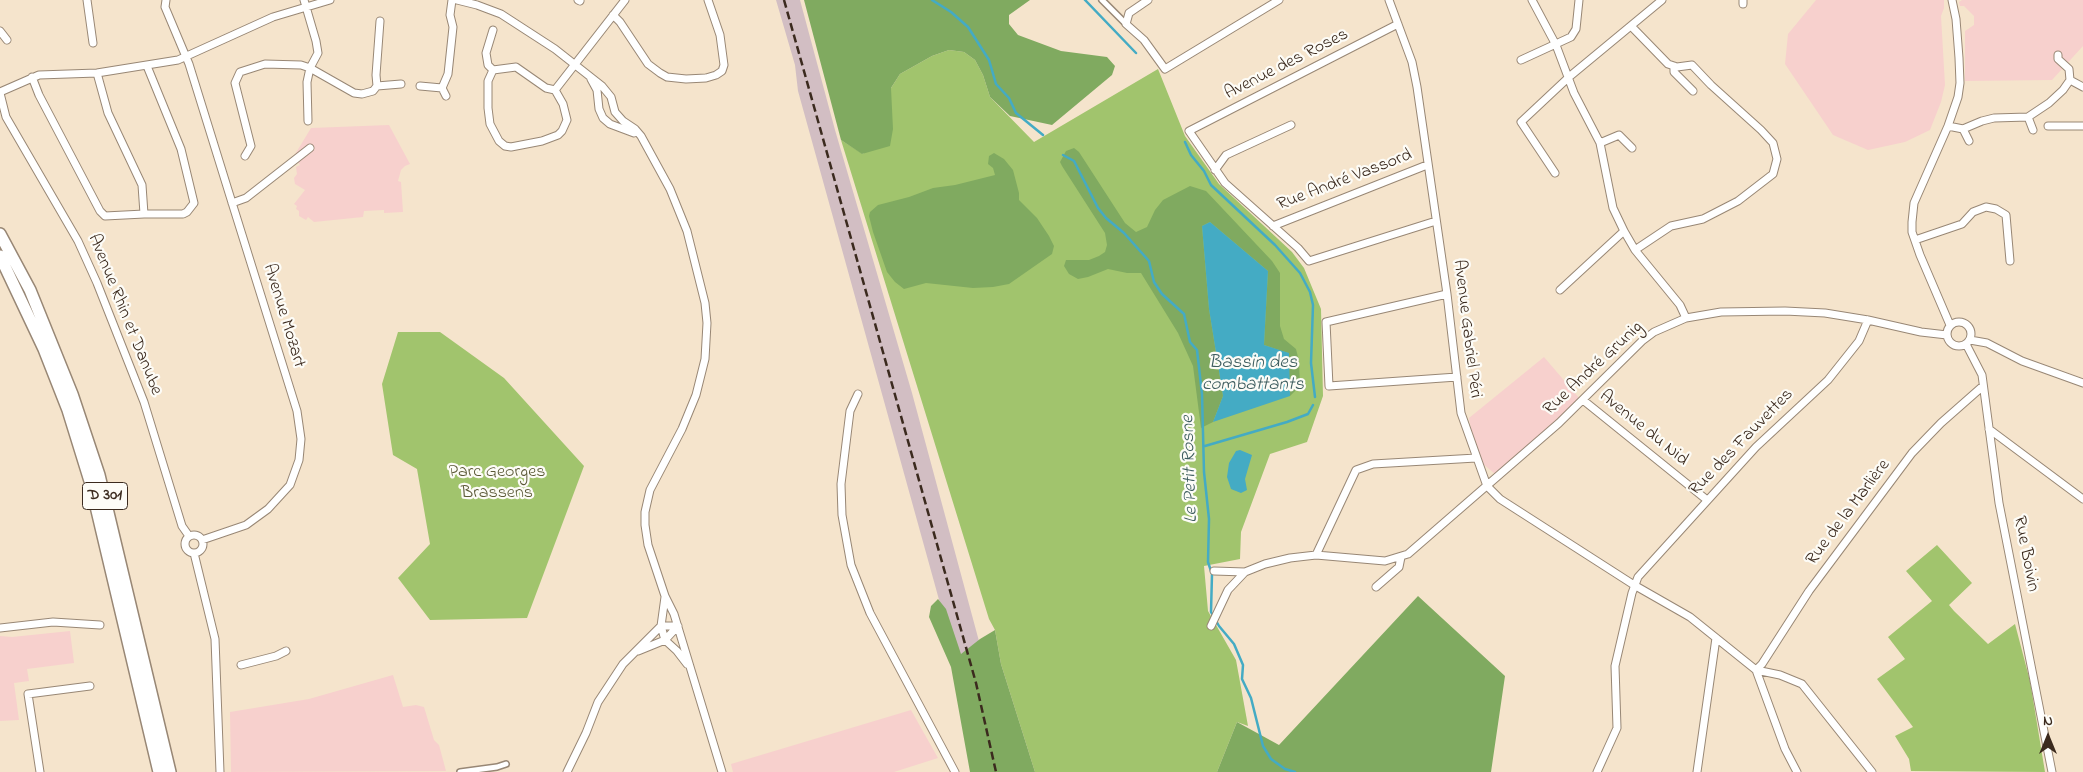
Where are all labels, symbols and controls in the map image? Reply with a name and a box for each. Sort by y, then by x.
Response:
street label: Avenue des Roses [1222,25,1352,105]
street label: Rue André Vassord [1275,145,1415,217]
street label: Avenue Rhin et Danube [82,231,166,399]
street label: Avenue Gabriel Péri [1447,258,1485,400]
street label: Avenue Mozart [257,261,309,371]
street label: Rue André Grunig [1540,317,1648,421]
water label: Bassin des combattants [1202,353,1304,397]
street label: Rue des Fauvettes [1685,385,1799,501]
street label: Avenue du Nid [1594,386,1692,472]
water label: Le Petit Rosne [1178,415,1204,523]
street label: Rue de la Marlière [1802,456,1896,570]
park label: Parc Georges Brassens [449,462,545,504]
road number: D 301 [82,482,128,510]
street label: Rue Boivin [2007,514,2043,594]
text: N [2043,711,2053,732]
north arrow [2023,712,2073,762]

